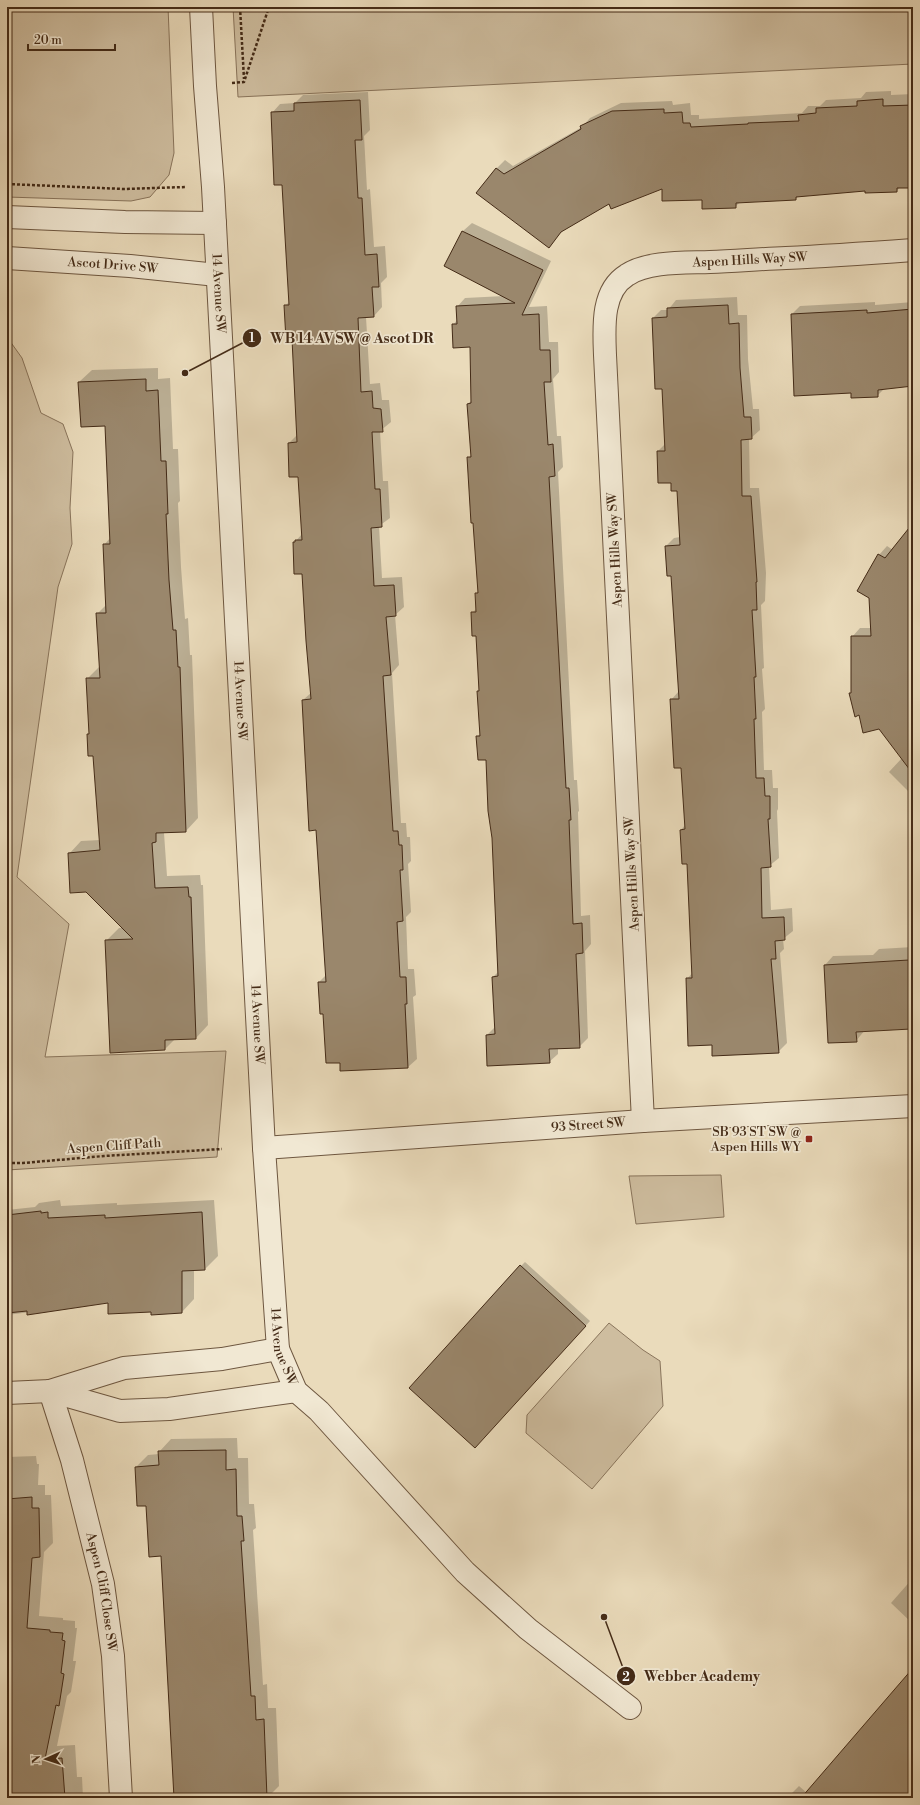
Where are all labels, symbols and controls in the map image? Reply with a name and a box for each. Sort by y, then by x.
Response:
scale bar [28,26,115,52]
text: 20 m [34,33,62,48]
street label: Aspen Hills Way SW [691,249,809,270]
street label: 14 Avenue SW [209,253,229,335]
street label: Ascot Drive SW [66,254,160,277]
callout: WB 14 AV SW @ Ascot DR [242,325,441,351]
text: WB 14 AV SW @ Ascot DR [269,330,434,348]
text: 1 [249,331,255,346]
street label: Aspen Hills Way SW [604,491,626,609]
street label: 14 Avenue SW [230,660,250,742]
street label: Aspen Hills Way SW [621,815,643,933]
street label: 14 Avenue SW [247,984,268,1066]
street label: 93 Street SW [550,1114,627,1136]
place label: SB 93 ST SW @ Aspen Hills WY [710,1124,802,1155]
marker: SB 93 ST SW @ Aspen Hills WY [804,1134,814,1144]
street label: Aspen Cliff Path [65,1135,162,1157]
street label: 14 Avenue SW [267,1307,301,1389]
street label: Aspen Cliff Close SW [82,1530,121,1654]
callout: Webber Academy [616,1663,768,1689]
text: Webber Academy [643,1668,761,1686]
text: 2 [622,1670,630,1685]
north arrow [26,1739,66,1779]
text: N [30,1754,44,1764]

